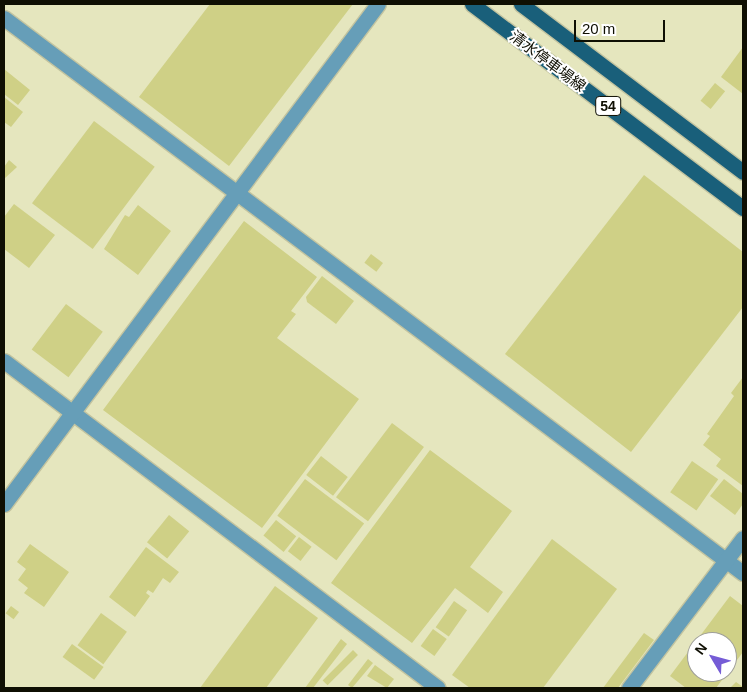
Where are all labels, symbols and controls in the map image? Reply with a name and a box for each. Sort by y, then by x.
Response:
scale bar [577,10,668,42]
text: 20 m [582,20,615,37]
street label: 清水停車場線 [507,27,589,95]
road number: 54 [594,94,622,118]
north arrow [687,632,737,682]
text: N [691,640,710,657]

